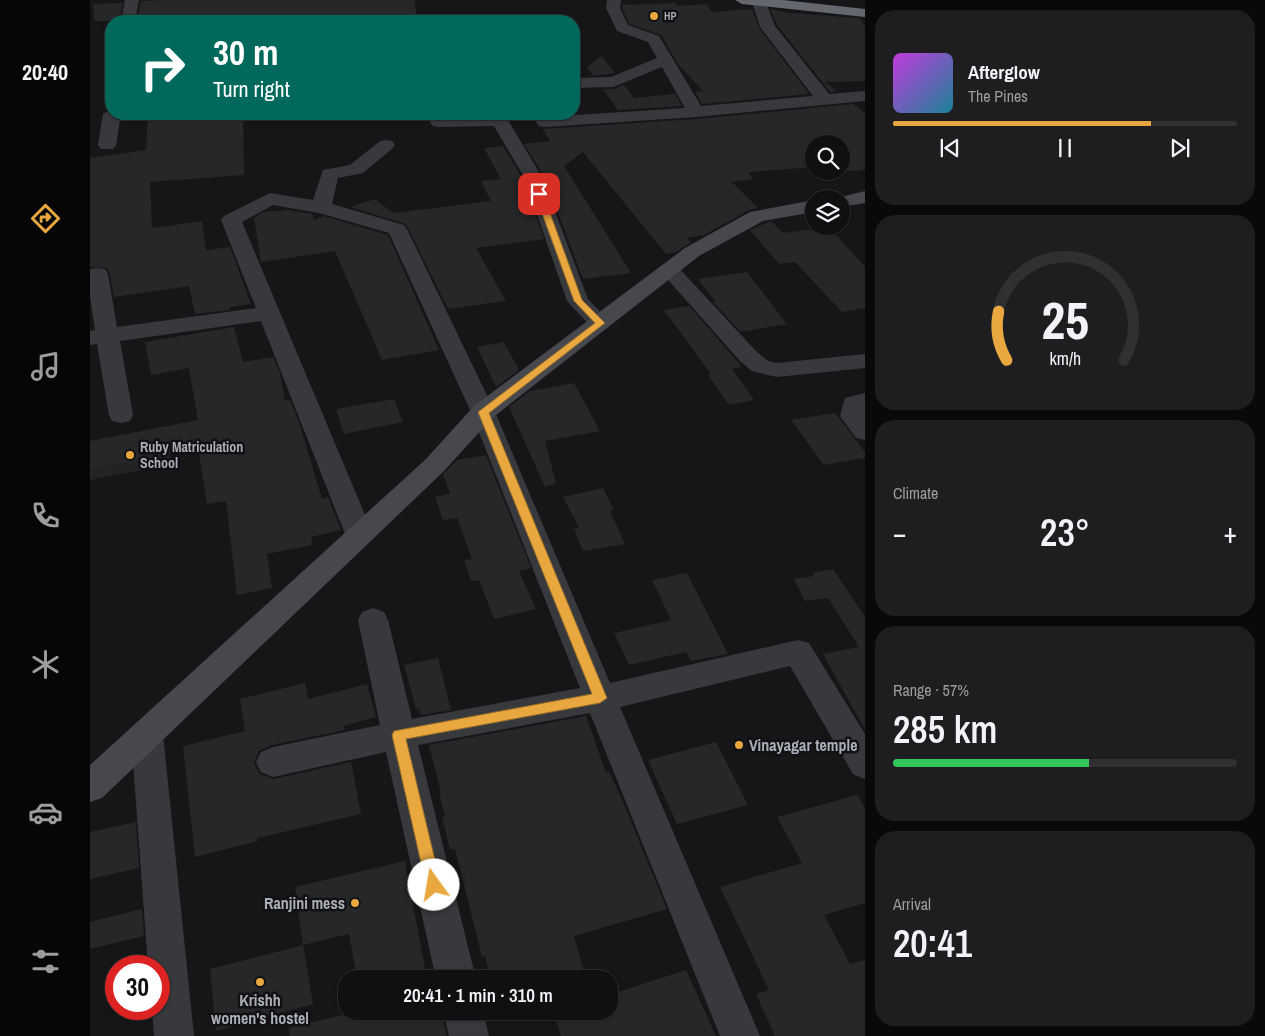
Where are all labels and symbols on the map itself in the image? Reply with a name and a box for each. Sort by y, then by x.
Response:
place label: HP [664,9,677,23]
marker: HP [648,10,660,22]
pin [518,173,560,215]
place label: Ruby Matriculation School [140,438,243,472]
marker: Ruby Matriculation School [124,449,136,461]
place label: Vinayagar temple [749,734,857,756]
marker: Vinayagar temple [733,739,745,751]
position arrow [407,858,459,910]
place label: Ranjini mess [264,892,345,914]
marker: Ranjini mess [349,897,361,909]
speed limit sign: 30 [105,955,170,1020]
marker: Krishh women's hostel [254,976,266,988]
place label: Krishh women's hostel [211,989,309,1029]

